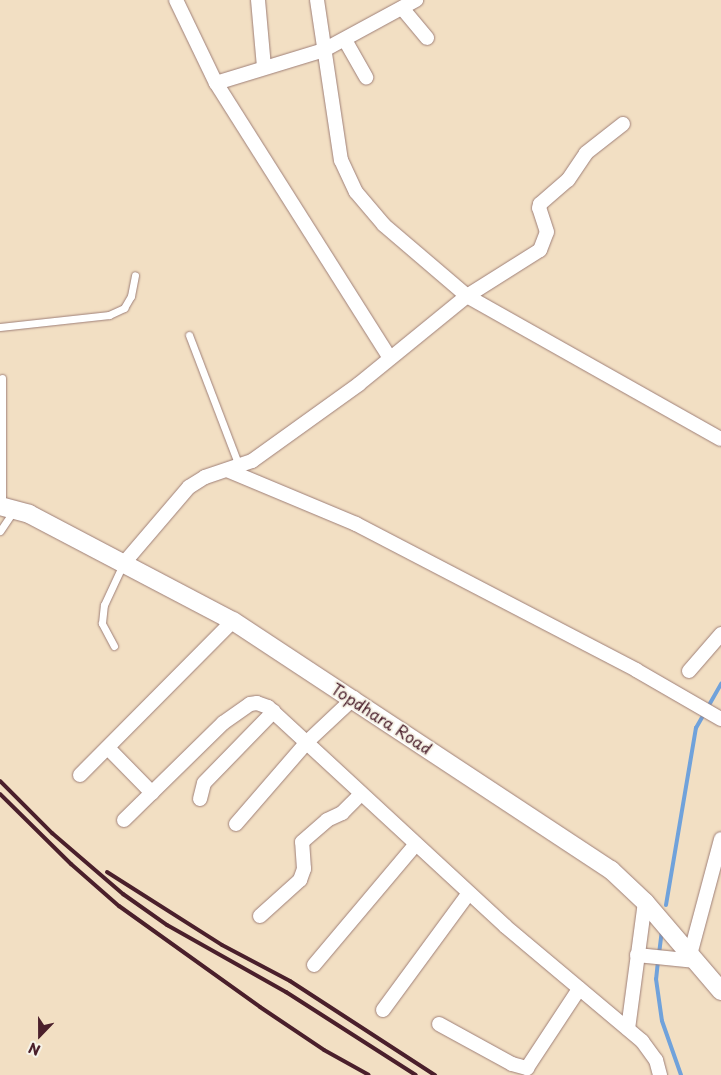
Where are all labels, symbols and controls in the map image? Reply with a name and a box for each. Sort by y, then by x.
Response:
street label: Topdhara Road [328,678,436,758]
north arrow [15,1010,65,1060]
text: N [25,1038,43,1061]

